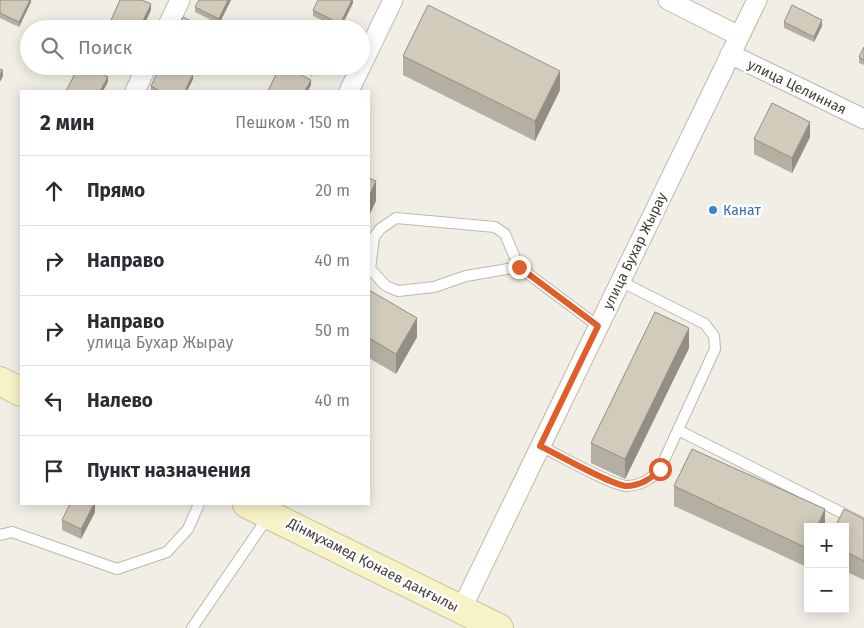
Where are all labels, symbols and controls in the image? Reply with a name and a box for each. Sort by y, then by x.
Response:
search box [20,20,370,75]
icon: search [38,34,66,62]
text: Поиск [78,36,132,59]
street label: улица Целинная [745,56,849,118]
text: 2 мин [40,110,95,136]
text: Пешком · 150 m [235,113,350,132]
icon: ahead [40,177,68,205]
text: Прямо [87,179,145,202]
text: 20 m [315,181,350,200]
street label: улица Бухар Жырау [599,190,671,312]
place label: Канат [723,202,761,219]
marker: Канат [707,204,719,216]
icon: right [40,247,68,275]
text: Направо [87,249,164,272]
text: 40 m [315,251,350,270]
route end [508,256,531,279]
text: Направо [87,310,164,333]
icon: right [40,317,68,345]
text: 50 m [315,321,350,340]
text: улица Бухар Жырау [87,333,233,352]
icon: left [40,387,68,415]
text: Налево [87,389,153,412]
text: 40 m [315,391,350,410]
icon: arrive [40,457,68,485]
route start [649,458,672,481]
text: Пункт назначения [87,459,251,482]
street label: Дінмұхамед Қонаев даңғылы [284,514,461,616]
map controls [804,523,849,613]
button: + [804,523,849,568]
button: − [804,568,849,613]

